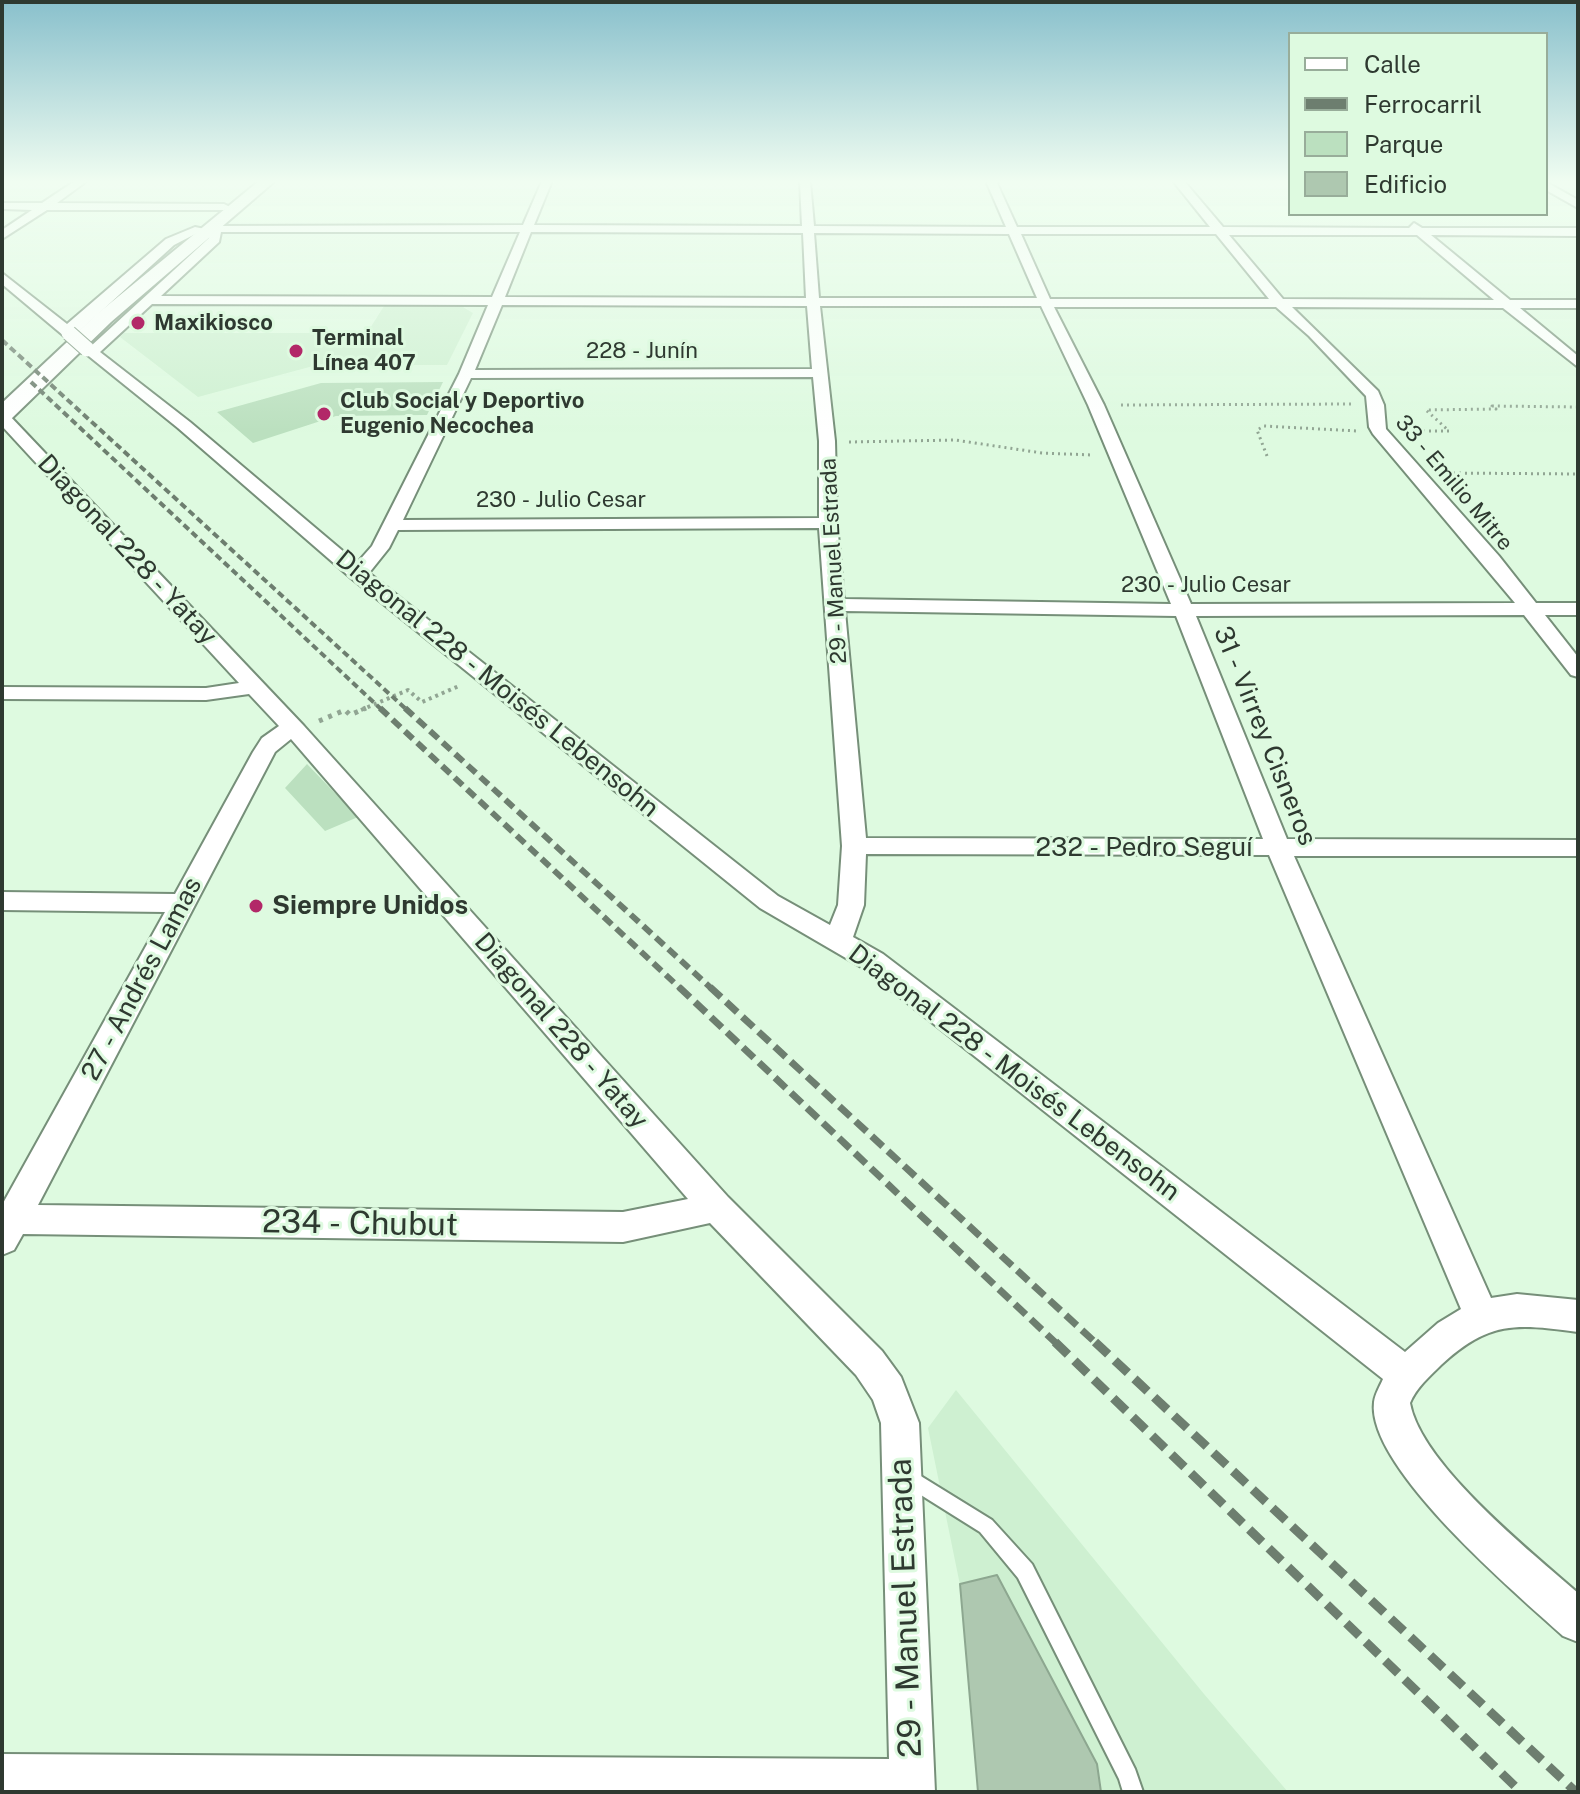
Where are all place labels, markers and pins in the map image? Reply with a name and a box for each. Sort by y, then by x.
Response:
place label: Maxikiosco [154,310,273,336]
marker: Maxikiosco [129,314,147,332]
place label: Terminal Línea 407 [312,325,416,376]
marker: Terminal Línea 407 [287,342,305,360]
place label: Club Social y Deportivo Eugenio Necochea [340,388,584,440]
marker: Club Social y Deportivo Eugenio Necochea [315,405,333,423]
place label: Siempre Unidos [272,890,468,922]
marker: Siempre Unidos [247,897,265,915]

